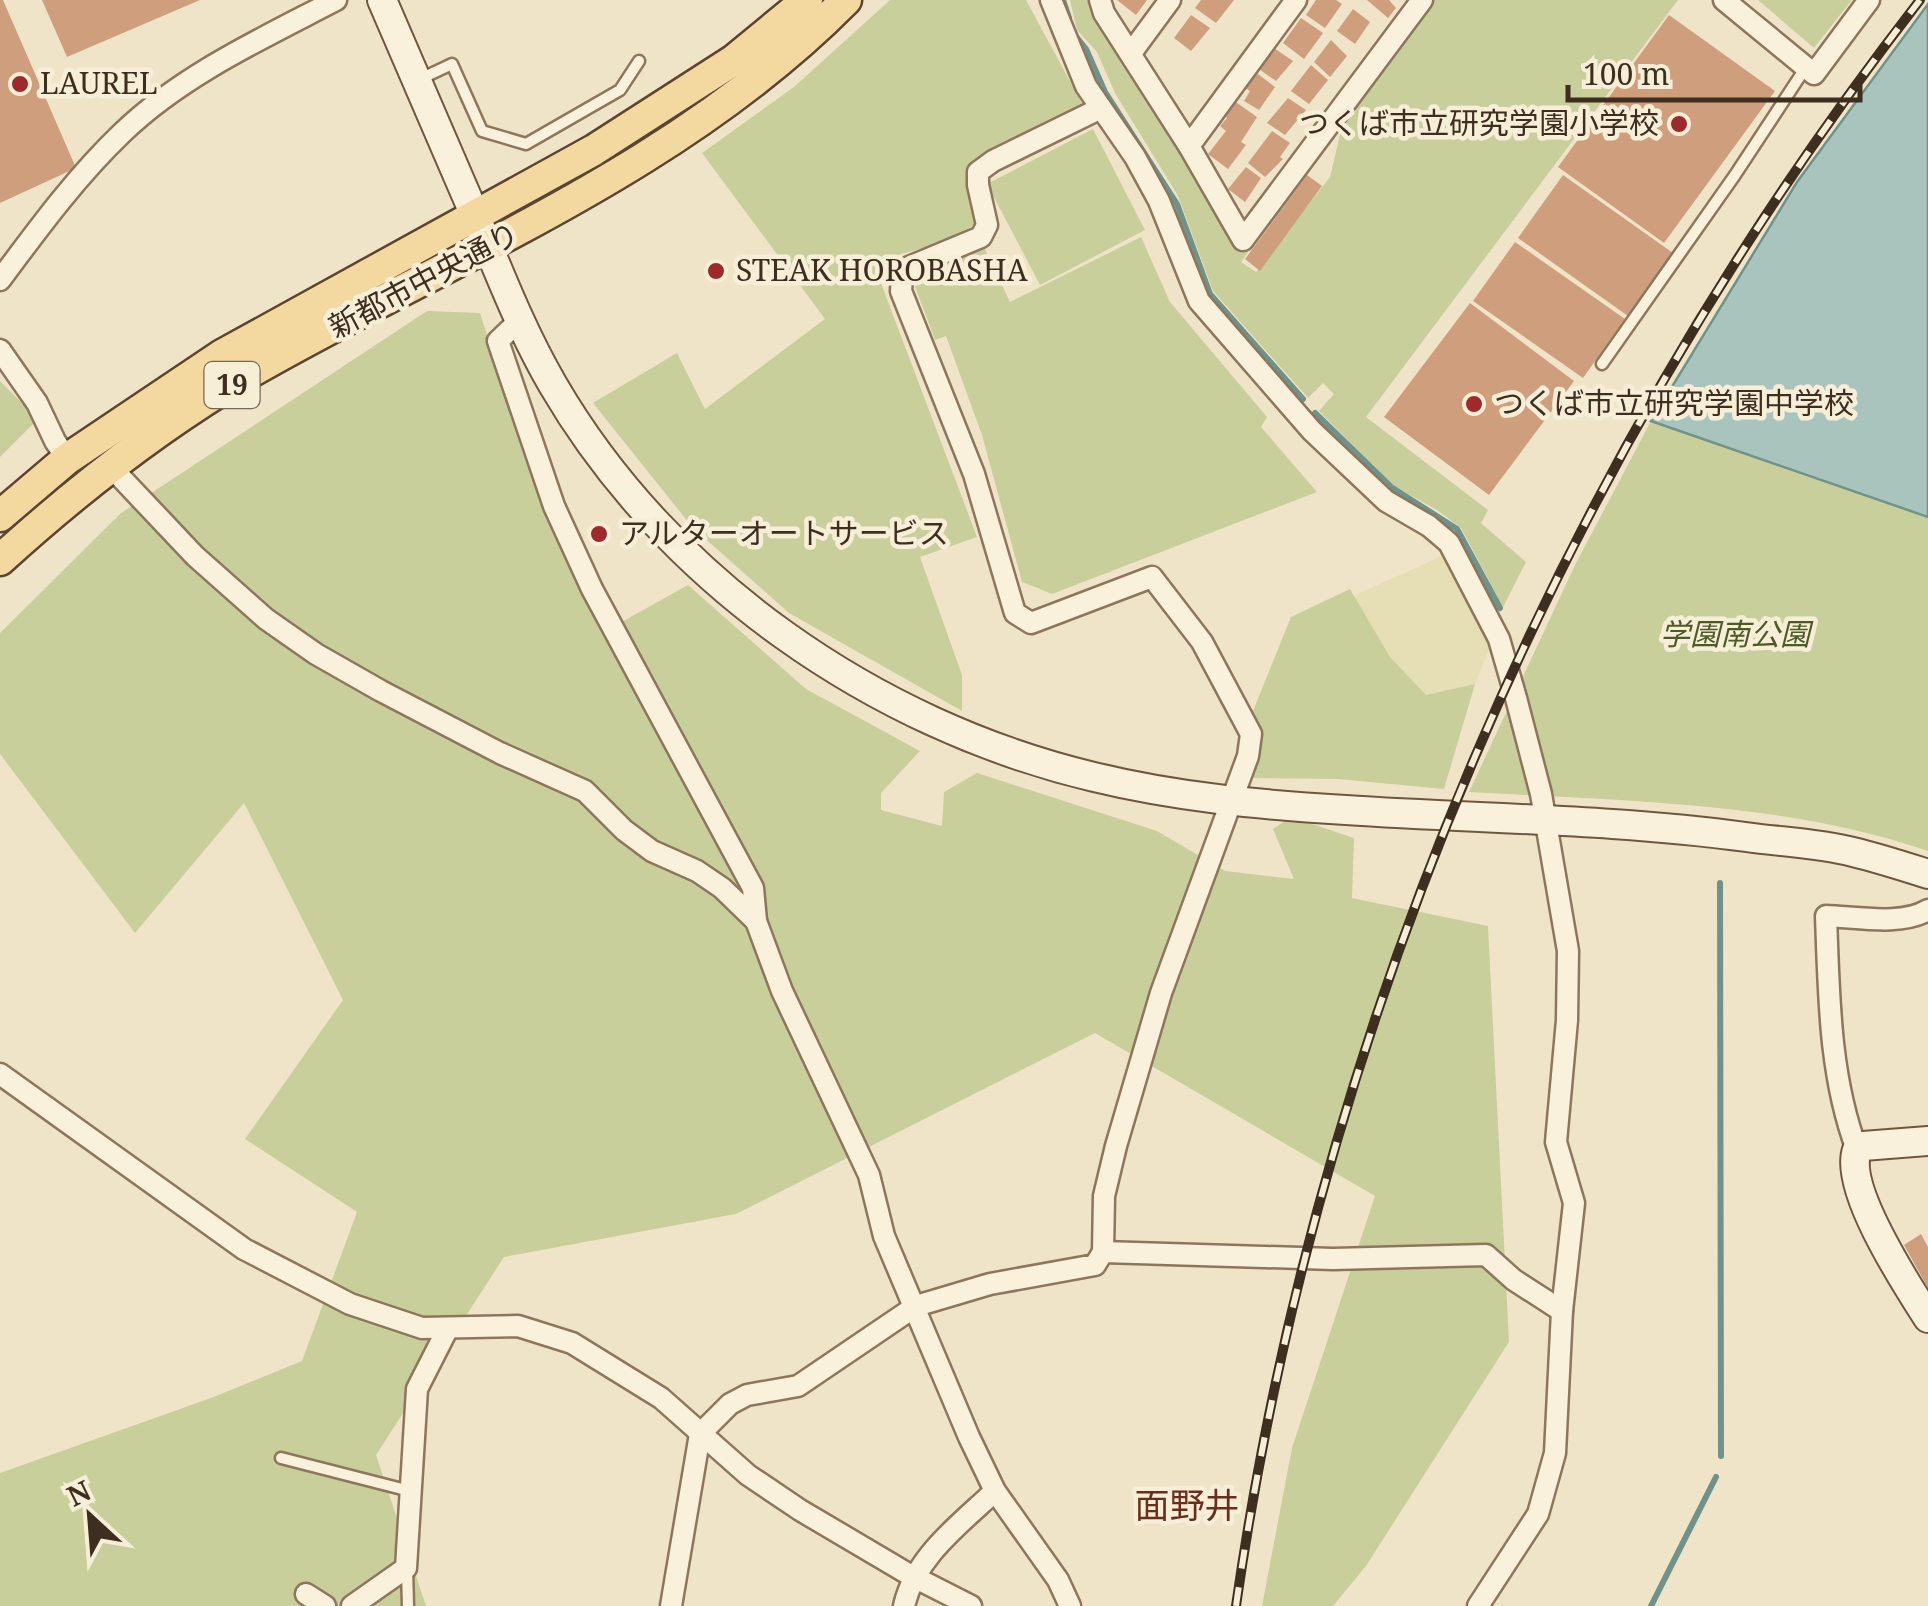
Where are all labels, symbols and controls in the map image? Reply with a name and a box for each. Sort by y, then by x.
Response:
scale bar [1568,40,1860,102]
text: 100 m [1583,53,1669,94]
place label: LAUREL [40,62,158,103]
marker: LAUREL [9,73,31,95]
place label: つくば市立研究学園小学校 [1299,102,1659,143]
marker: つくば市立研究学園小学校 [1668,113,1690,135]
street label: 新都市中央通り [321,212,526,347]
place label: STEAK HOROBASHA [736,249,1028,290]
marker: STEAK HOROBASHA [705,260,727,282]
road number: 19 [204,362,260,408]
place label: つくば市立研究学園中学校 [1494,382,1854,423]
marker: つくば市立研究学園中学校 [1463,393,1485,415]
place label: アルターオートサービス [619,512,949,553]
marker: アルターオートサービス [588,523,610,545]
park label: 学園南公園 [1660,613,1814,654]
north arrow [40,1466,140,1566]
text: N [60,1471,97,1515]
district label: 面野井 [1134,1481,1240,1528]

